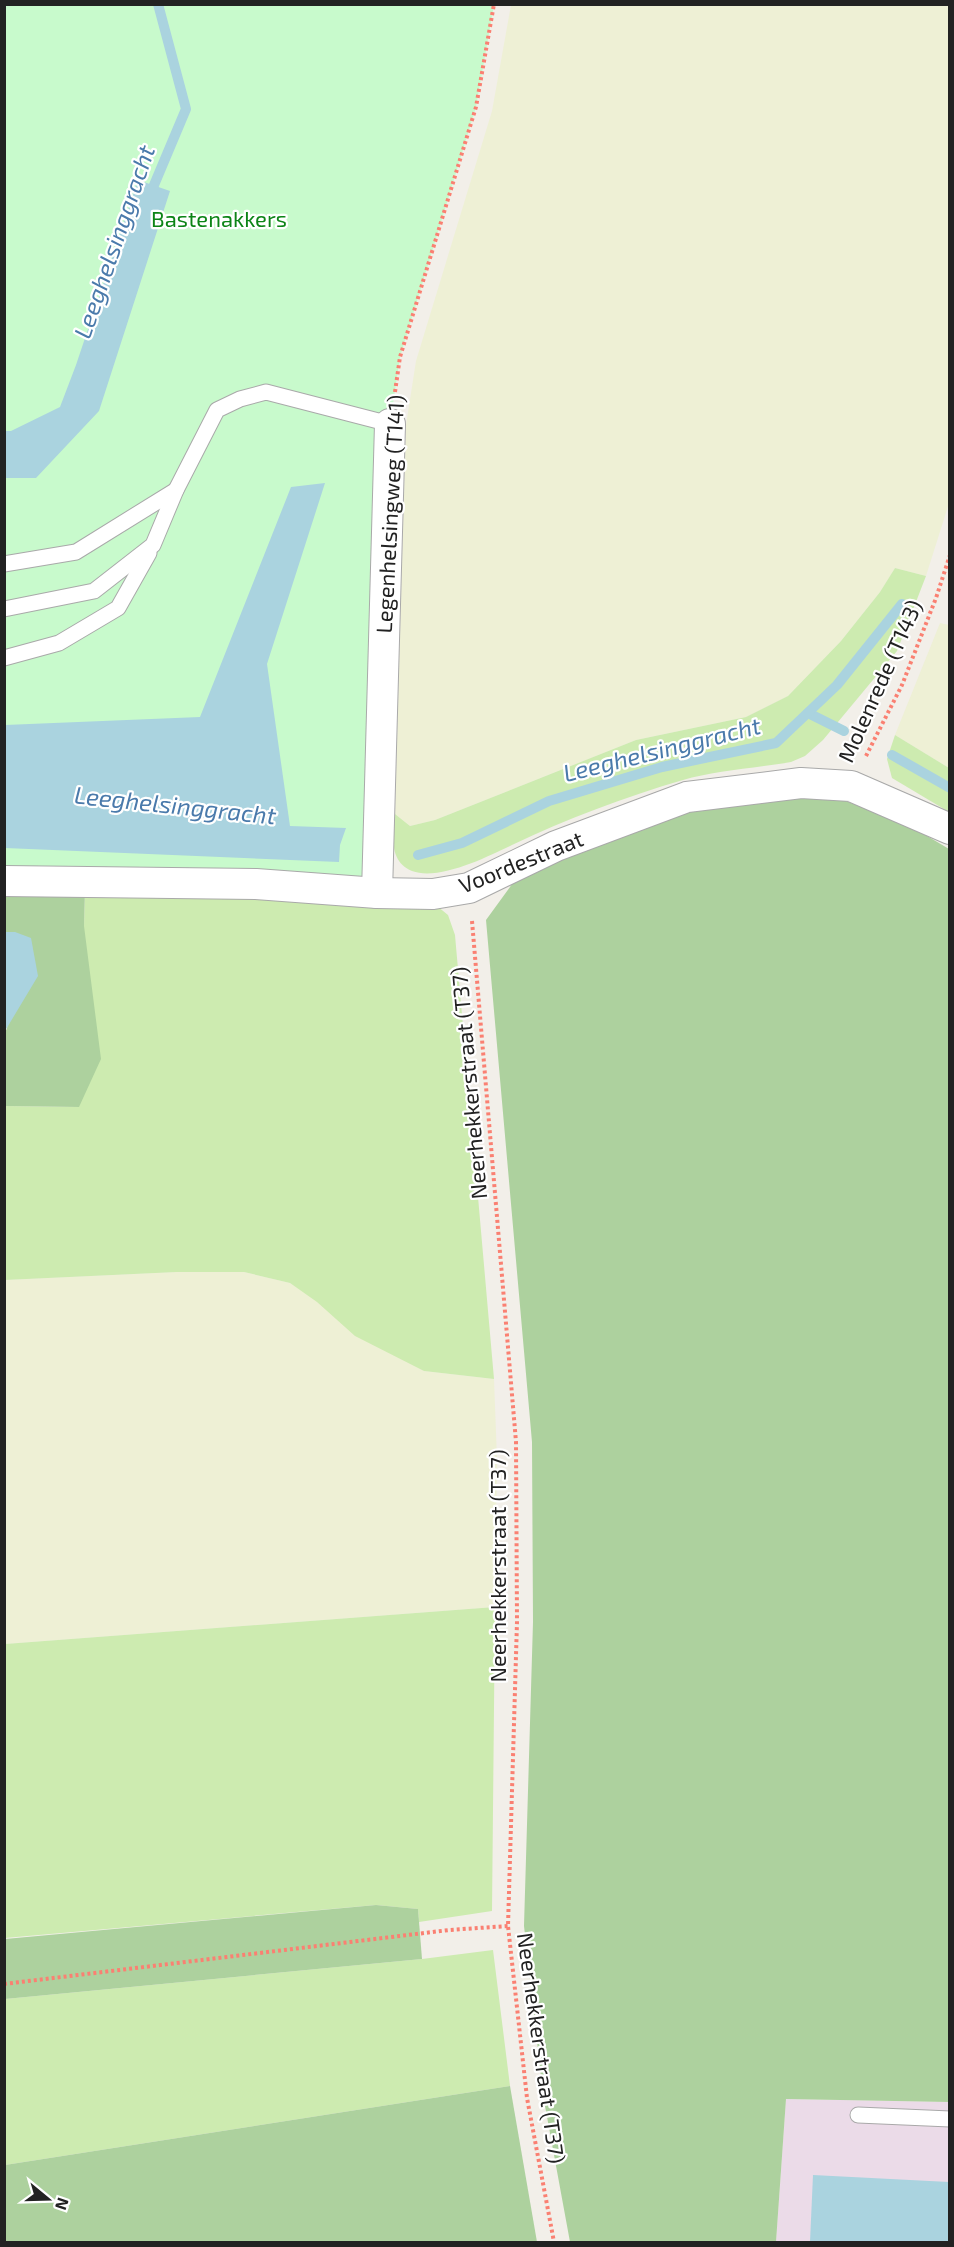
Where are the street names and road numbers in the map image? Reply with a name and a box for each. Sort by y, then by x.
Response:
street label: Legenhelsingweg (T141) [370,394,408,634]
street label: Molenrede (T143) [832,595,927,766]
street label: Voordestraat [455,824,586,898]
street label: Neerhekkerstraat (T37) [445,966,491,1200]
street label: Neerhekkerstraat (T37) [484,1449,510,1683]
street label: Neerhekkerstraat (T37) [513,1931,571,2165]

